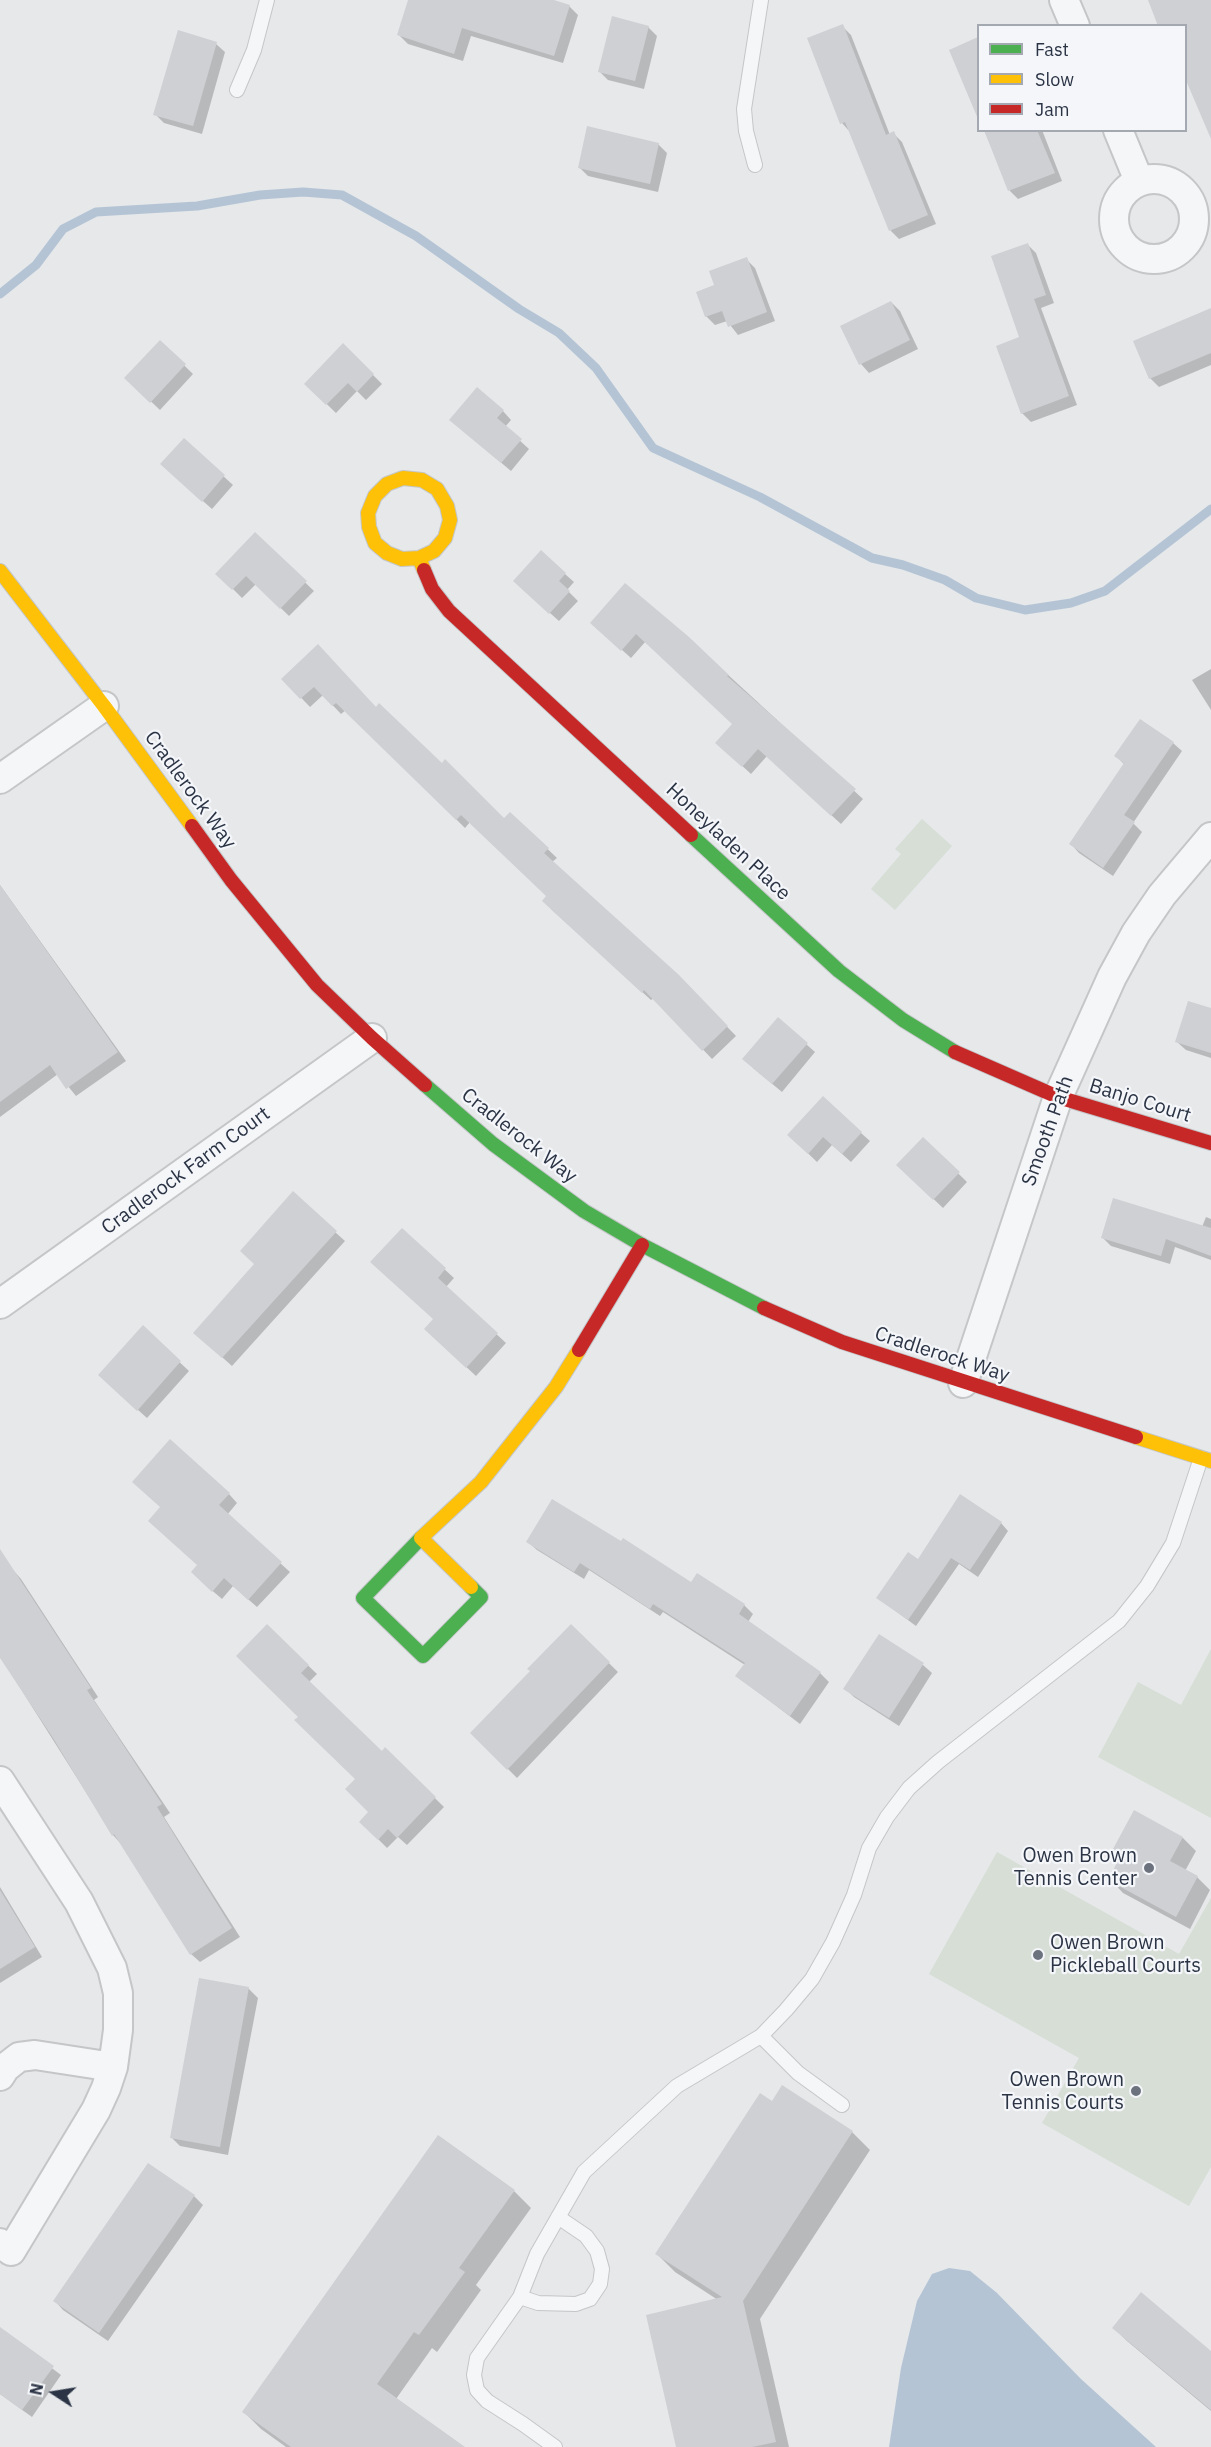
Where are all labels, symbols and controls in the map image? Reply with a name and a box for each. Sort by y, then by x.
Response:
legend [977,24,1187,132]
text: Fast [1035,38,1069,61]
text: Slow [1035,68,1074,91]
text: Jam [1035,98,1070,121]
street label: Cradlerock Way [139,726,241,854]
street label: Honeyladen Place [661,778,795,906]
street label: Smooth Path [1017,1073,1079,1189]
street label: Banjo Court [1086,1074,1194,1128]
street label: Cradlerock Way [456,1083,582,1189]
street label: Cradlerock Farm Court [97,1102,275,1240]
street label: Cradlerock Way [872,1322,1012,1388]
place label: Owen Brown Tennis Center [1014,1844,1137,1891]
marker: Owen Brown Tennis Center [1142,1861,1156,1875]
place label: Owen Brown Pickleball Courts [1050,1931,1201,1978]
marker: Owen Brown Pickleball Courts [1031,1948,1045,1962]
place label: Owen Brown Tennis Courts [1002,2068,1124,2115]
marker: Owen Brown Tennis Courts [1129,2084,1143,2098]
north arrow [24,2363,84,2423]
text: N [25,2382,47,2397]

